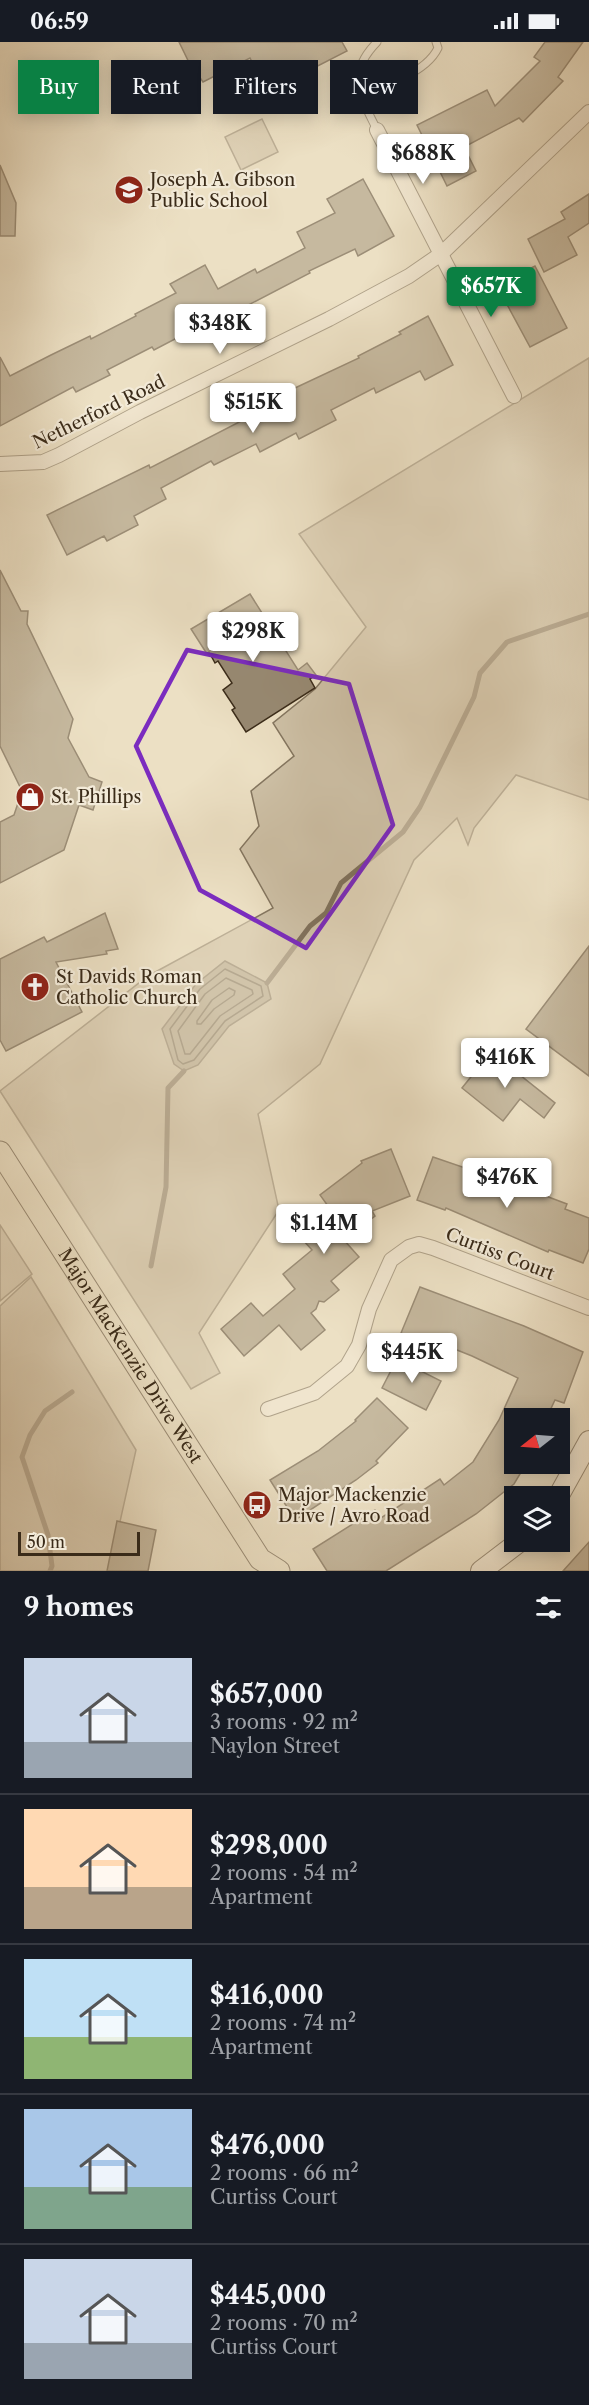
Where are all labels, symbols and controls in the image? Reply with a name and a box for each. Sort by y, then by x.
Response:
text: 06:59 [30,8,89,35]
chip: Buy [18,60,99,114]
chip: Rent [111,60,201,114]
chip: Filters [213,60,318,114]
chip: New [330,60,418,114]
pin: $688K [381,134,465,185]
text: $688K [391,141,455,165]
place label: Joseph A. Gibson Public School [147,169,295,212]
school or university icon: Joseph A. Gibson Public School [113,174,145,206]
pin: $657K [449,267,533,318]
text: $657K [461,274,521,298]
pin: $348K [178,304,262,355]
text: $348K [189,311,251,335]
street label: Netherford Road [29,370,169,454]
pin: $515K [211,383,295,434]
text: $515K [224,390,282,414]
pin: $298K [211,612,295,663]
text: $298K [221,619,285,643]
shop icon: St. Phillips [14,781,46,813]
place label: St. Phillips [51,786,141,808]
place label: St Davids Roman Catholic Church [56,966,202,1009]
church icon: St Davids Roman Catholic Church [19,971,51,1003]
pin: $416K [463,1038,547,1089]
text: $416K [475,1045,535,1069]
pin: $476K [465,1158,549,1209]
text: $476K [477,1165,537,1189]
pin: $1.14M [275,1204,373,1255]
text: $1.14M [290,1211,358,1235]
street label: Curtiss Court [442,1223,558,1285]
street label: Major MacKenzie Drive West [54,1244,207,1468]
pin: $445K [370,1333,454,1384]
text: $445K [381,1340,443,1364]
north arrow [504,1408,570,1474]
map controls [504,1408,570,1552]
place label: Major Mackenzie Drive / Avro Road [278,1484,430,1527]
button: layers [504,1486,570,1552]
bus stop icon: Major Mackenzie Drive / Avro Road [241,1489,273,1521]
scale bar [18,1529,140,1556]
text: 50 m [27,1532,65,1552]
text: 9 homes [24,1591,134,1623]
icon: filters [532,1591,565,1624]
text: $657,000 [210,1678,323,1710]
icon: home [72,1682,144,1754]
text: 3 rooms · 92 m² [210,1710,358,1734]
text: Naylon Street [210,1734,340,1758]
text: $298,000 [210,1829,328,1861]
icon: home [72,1833,144,1905]
text: 2 rooms · 54 m² [210,1861,358,1885]
text: Apartment [210,1885,313,1909]
text: $416,000 [210,1979,324,2011]
icon: home [72,1983,144,2055]
text: 2 rooms · 74 m² [210,2011,356,2035]
text: Apartment [210,2035,313,2059]
text: $476,000 [210,2129,325,2161]
icon: home [72,2133,144,2205]
text: 2 rooms · 66 m² [210,2161,359,2185]
text: Curtiss Court [210,2185,338,2209]
text: $445,000 [210,2279,326,2311]
icon: home [72,2283,144,2355]
text: 2 rooms · 70 m² [210,2311,358,2335]
text: Curtiss Court [210,2335,338,2359]

